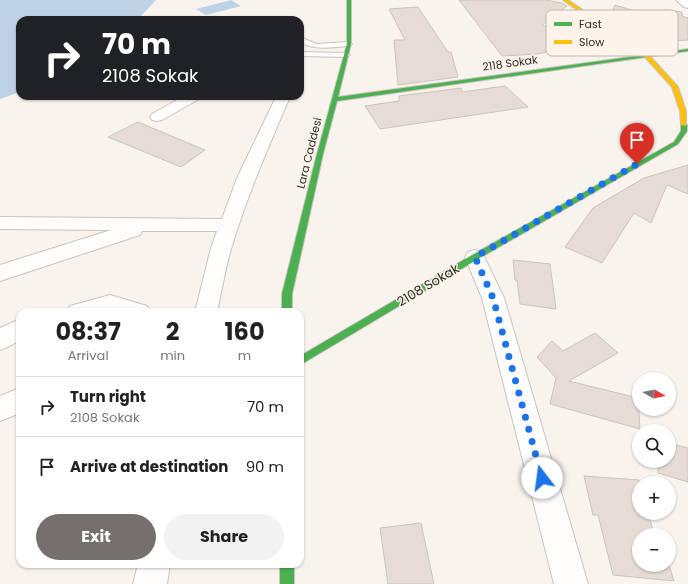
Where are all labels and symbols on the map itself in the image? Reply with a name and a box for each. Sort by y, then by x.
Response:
legend [546,10,678,56]
text: Fast [579,16,602,32]
text: Slow [579,34,604,50]
street label: 2118 Sokak [481,51,539,75]
street label: Lara Caddesi [292,115,326,190]
pin [620,123,654,164]
street label: 2108 Sokak [393,259,463,311]
north arrow [632,372,676,416]
position arrow [521,457,563,499]

